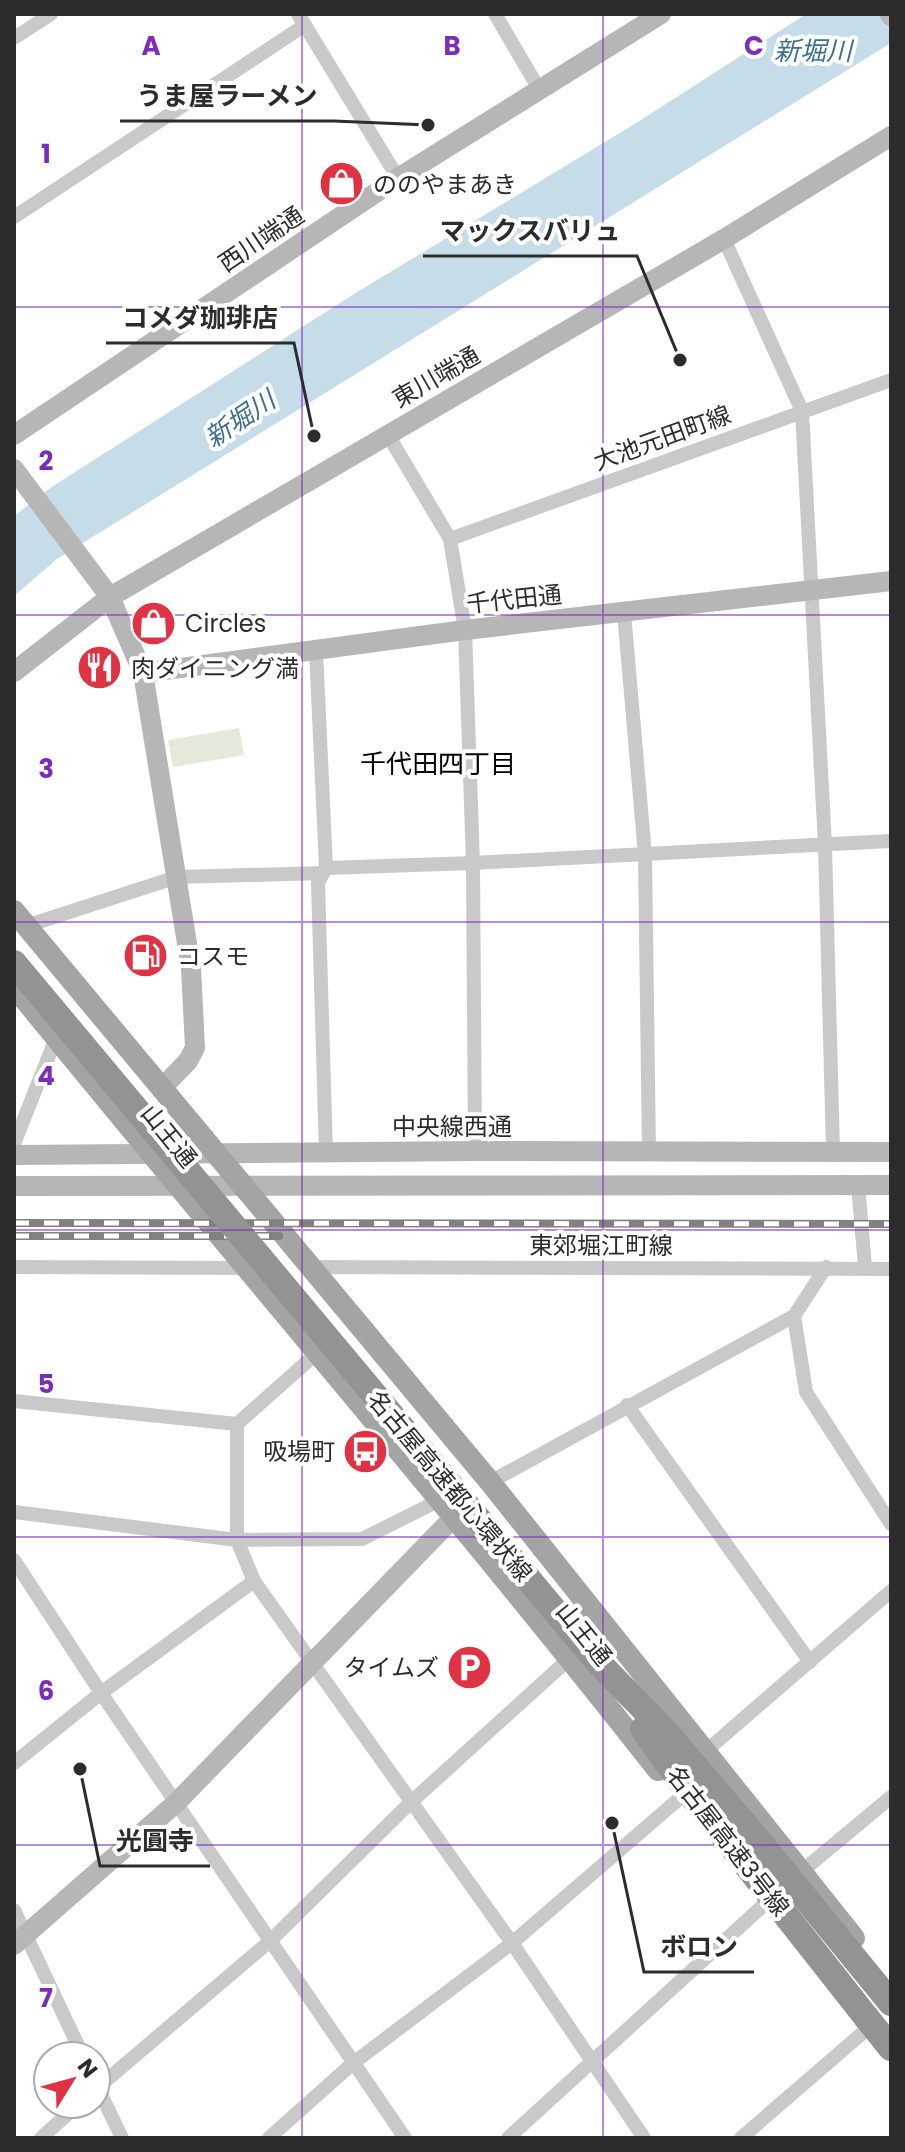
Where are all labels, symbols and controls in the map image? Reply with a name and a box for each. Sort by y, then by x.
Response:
text: A [141,28,161,64]
text: B [443,28,461,64]
text: C [744,28,764,64]
water label: 新堀川 [774,33,855,69]
callout: うま屋ラーメン [120,71,334,121]
text: うま屋ラーメン [137,78,317,114]
text: 1 [41,136,51,172]
shop icon: ののやまあき [318,160,366,208]
place label: ののやまあき [373,168,517,201]
street label: 西川端通 [212,198,310,280]
callout: マックスバリュ [423,206,637,256]
text: マックスバリュ [439,213,621,249]
callout: コメダ珈琲店 [106,293,294,343]
text: コメダ珈琲店 [122,300,278,336]
street label: 東川端通 [386,339,486,415]
water label: 新堀川 [198,381,285,456]
street label: 大池元田町線 [589,398,735,478]
text: 2 [39,443,54,479]
street label: 千代田通 [465,578,563,620]
shop icon: Circles [130,599,178,647]
place label: Circles [185,607,266,640]
restaurant icon: 肉ダイニング満 [76,644,124,692]
place label: 肉ダイニング満 [131,652,299,685]
district label: 千代田四丁目 [360,746,516,782]
text: 3 [38,751,54,787]
fuel station icon: コスモ [122,932,170,980]
place label: コスモ [177,940,249,973]
text: 4 [37,1058,55,1094]
street label: 山王通 [134,1098,204,1174]
street label: 中央線西通 [392,1110,512,1143]
street label: 東郊堀江町線 [529,1229,673,1262]
text: 5 [38,1366,54,1402]
street label: 名古屋高速都心環状線 [360,1383,540,1589]
bus stop icon: 吸場町 [342,1427,390,1475]
place label: 吸場町 [263,1435,335,1468]
street label: 山王通 [549,1596,619,1672]
parking icon: タイムズ [446,1643,494,1691]
place label: タイムズ [343,1651,439,1684]
text: 6 [38,1673,54,1709]
street label: 名古屋高速3号線 [659,1759,797,1923]
callout: 光圓寺 [100,1816,210,1866]
text: 光圓寺 [116,1823,194,1859]
callout: ボロン [644,1922,754,1972]
text: ボロン [660,1929,738,1965]
text: 7 [39,1980,53,2016]
north arrow [32,2040,112,2120]
text: N [70,2052,105,2084]

